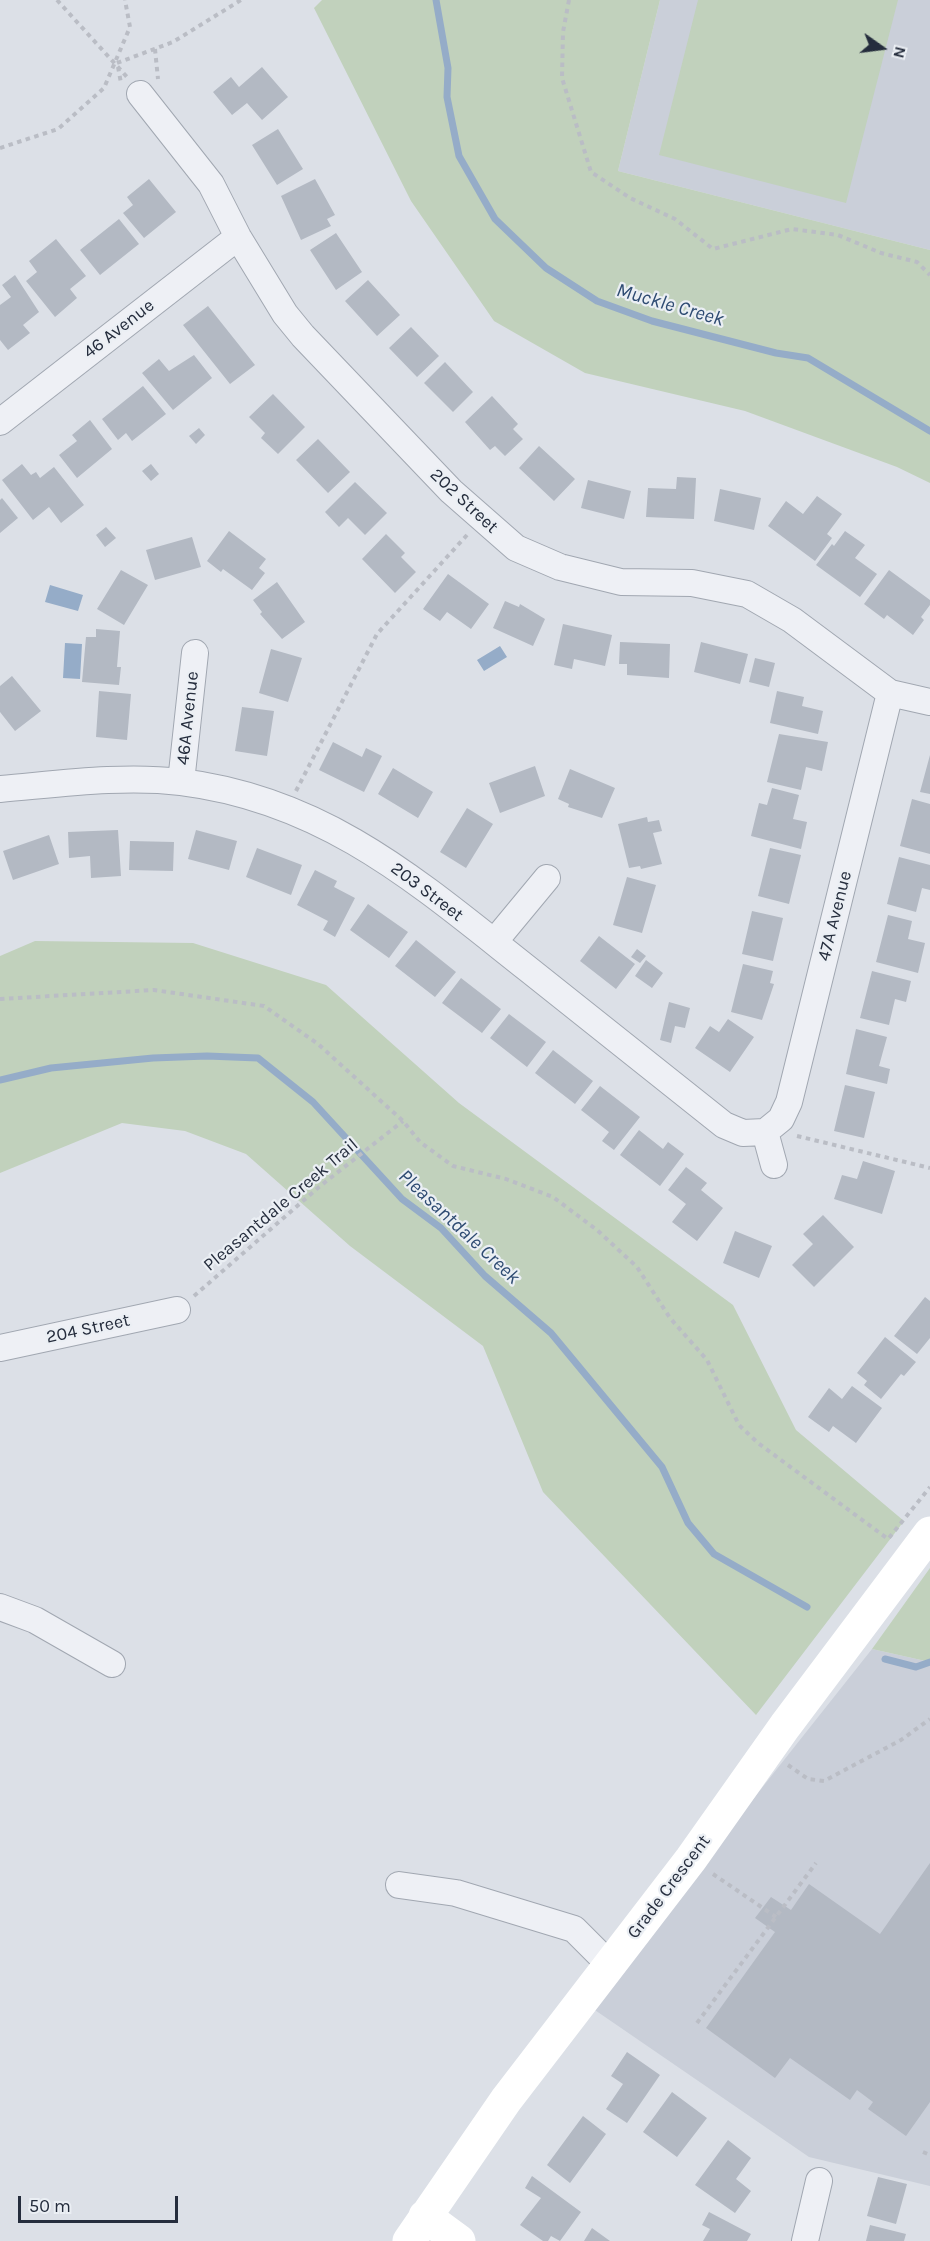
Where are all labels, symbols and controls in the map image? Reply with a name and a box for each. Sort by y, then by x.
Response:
north arrow [852,18,912,78]
text: N [889,45,911,60]
water label: Muckle Creek [613,278,727,332]
street label: 46 Avenue [79,295,159,363]
street label: 202 Street [425,464,503,538]
street label: 46A Avenue [172,670,204,766]
street label: 203 Street [386,858,468,926]
street label: 47A Avenue [813,869,857,963]
street label: Pleasantdale Creek Trail [199,1134,363,1276]
water label: Pleasantdale Creek [393,1165,525,1289]
street label: 204 Street [44,1310,132,1348]
street label: Grade Crescent [623,1831,715,1943]
scale bar [21,2184,182,2222]
text: 50 m [29,2195,71,2217]

